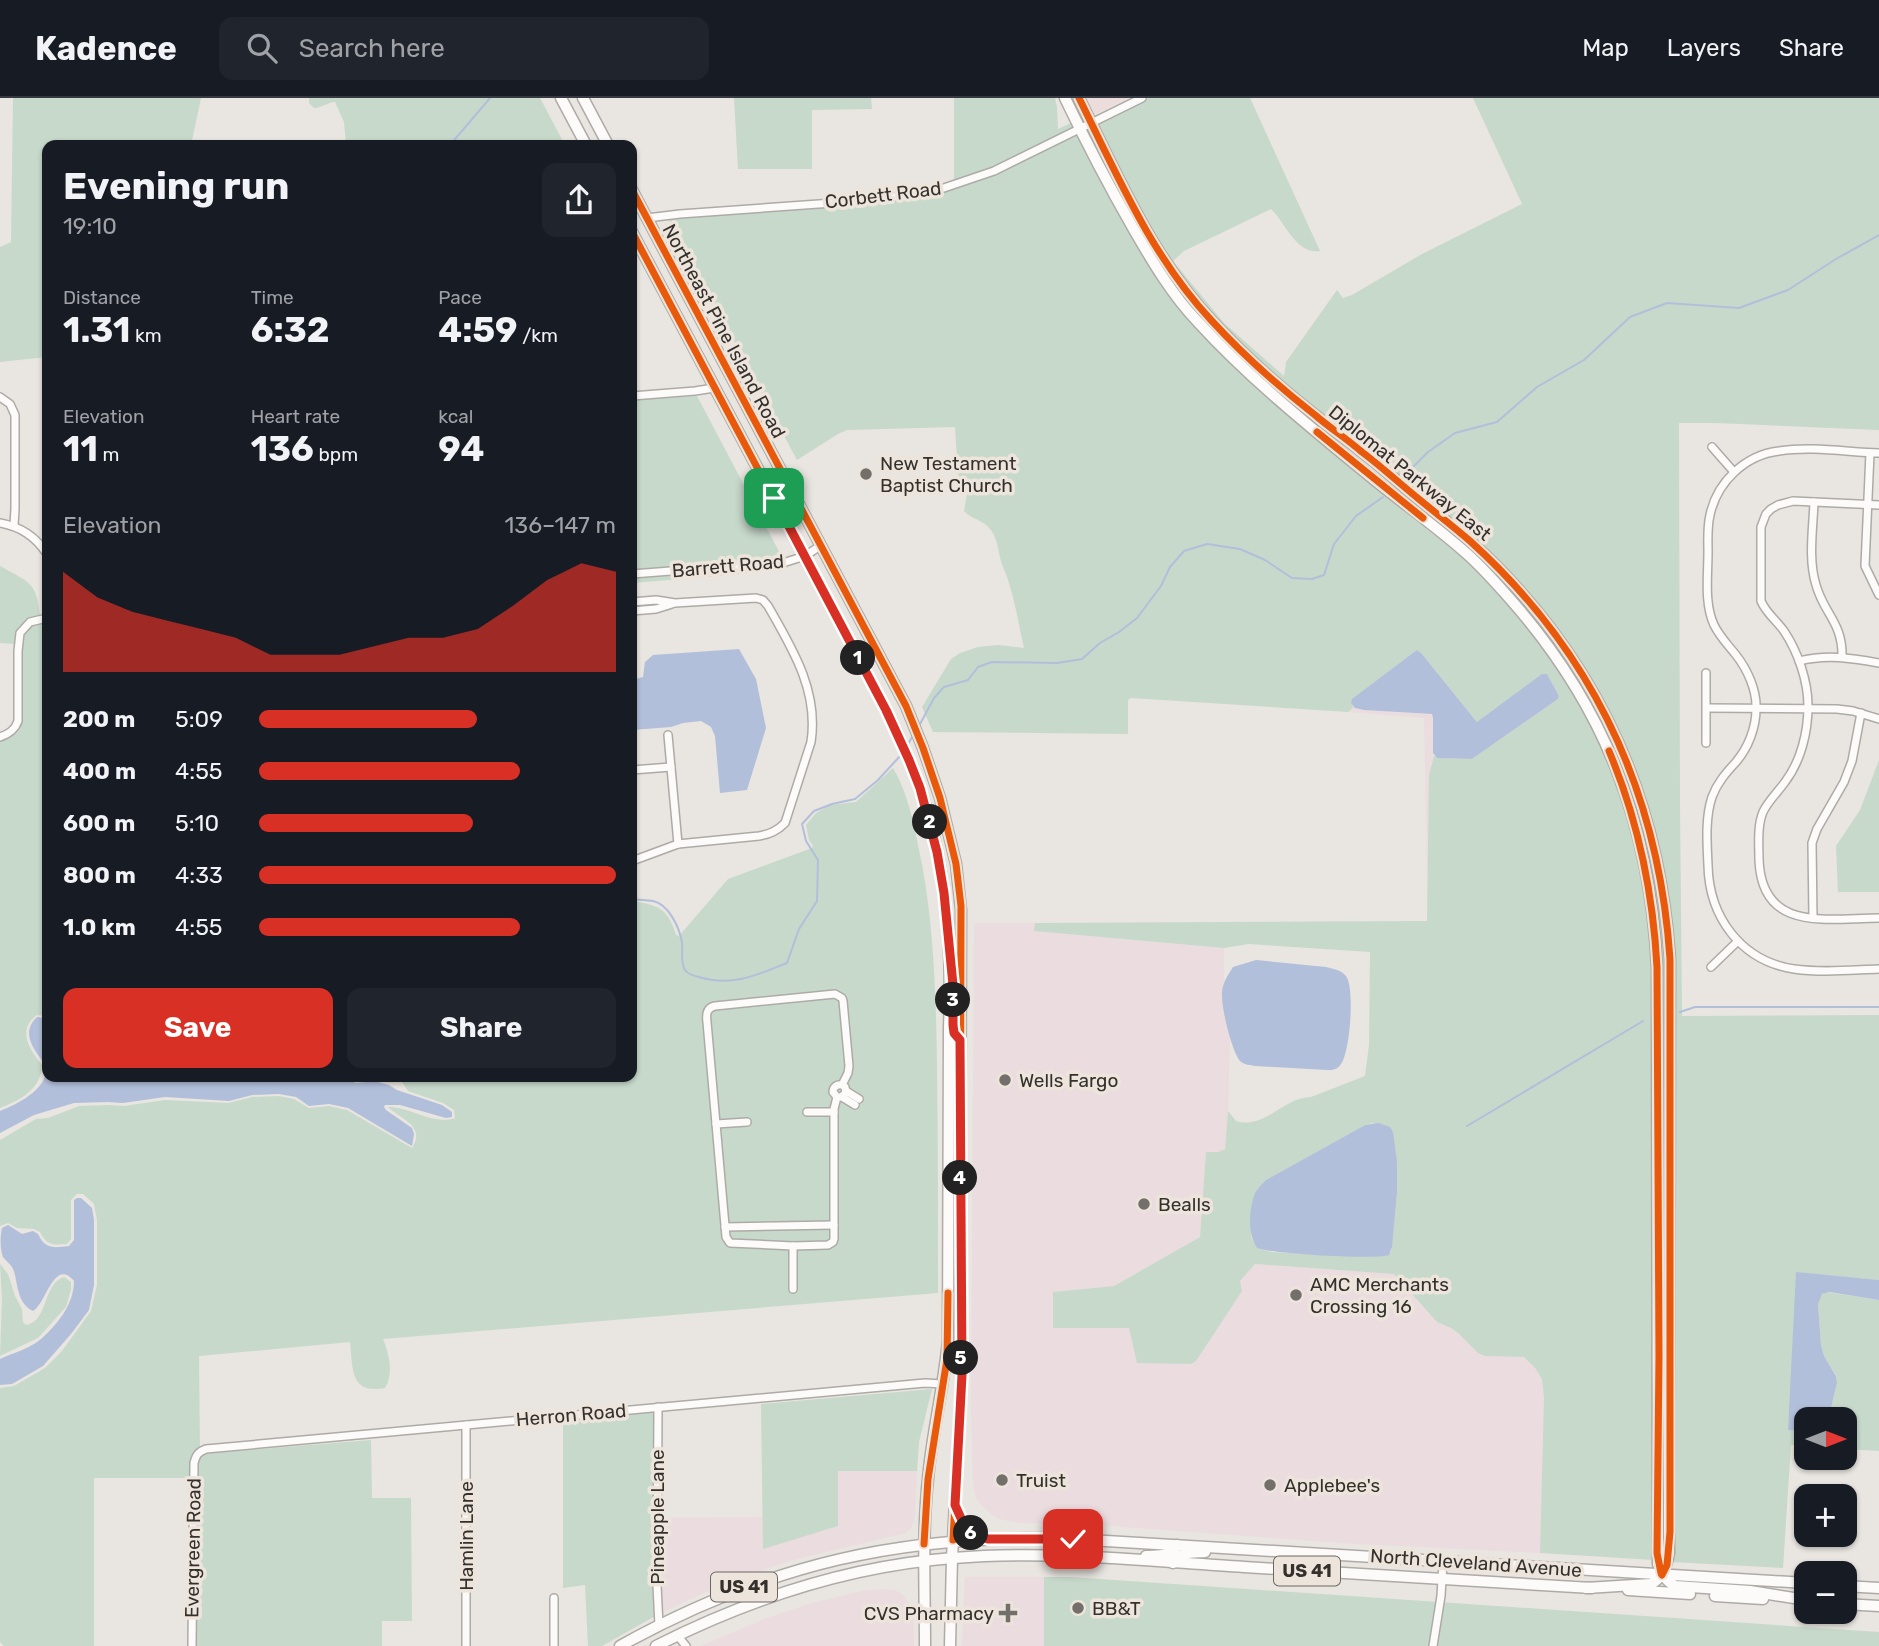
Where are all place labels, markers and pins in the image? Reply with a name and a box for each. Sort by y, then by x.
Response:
place label: New Testament Baptist Church [880,452,1017,497]
marker: New Testament Baptist Church [858,466,874,482]
pin [744,468,804,528]
pin: 1 [840,640,876,676]
pin: 2 [912,804,948,840]
pin: 3 [936,982,970,1018]
place label: Wells Fargo [1019,1069,1118,1092]
marker: Wells Fargo [997,1072,1013,1088]
pin: 4 [942,1160,978,1196]
place label: Bealls [1158,1193,1211,1216]
marker: Bealls [1136,1196,1152,1212]
place label: AMC Merchants Crossing 16 [1310,1273,1449,1318]
marker: AMC Merchants Crossing 16 [1288,1287,1304,1303]
pin: 5 [944,1340,978,1376]
place label: Truist [1016,1469,1066,1492]
marker: Truist [994,1472,1010,1488]
place label: Applebee's [1284,1474,1380,1497]
marker: Applebee's [1262,1477,1278,1493]
pin [1043,1509,1103,1569]
pin: 6 [954,1516,988,1550]
place label: BB&T [1092,1597,1141,1620]
marker: BB&T [1070,1600,1086,1616]
place label: CVS Pharmacy [864,1602,994,1625]
marker: CVS Pharmacy [1000,1605,1016,1621]

